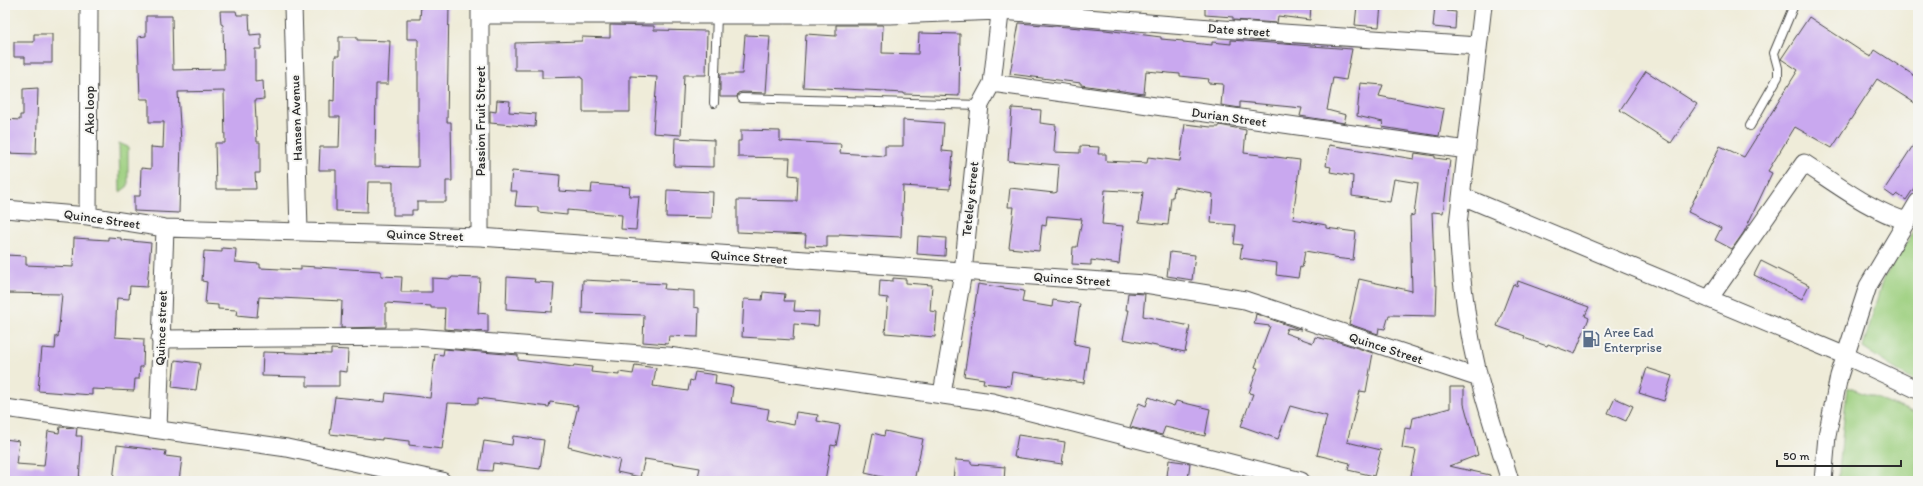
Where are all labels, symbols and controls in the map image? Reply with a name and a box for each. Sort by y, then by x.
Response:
street label: Date street [1207,20,1271,40]
street label: Passion Fruit Street [473,66,488,176]
street label: Hansen Avenue [287,75,305,161]
street label: Ako loop [82,86,97,134]
street label: Durian Street [1191,104,1268,130]
street label: Teteley street [959,161,981,237]
street label: Quince Street [63,206,141,232]
street label: Quince Street [386,226,464,244]
street label: Quince Street [710,247,788,267]
street label: Quince Street [1033,269,1111,289]
street label: Quince street [152,290,170,366]
place label: Aree Ead Enterprise [1604,325,1662,355]
street label: Quince Street [1347,329,1425,367]
fuel station icon: Aree Ead Enterprise [1581,329,1601,349]
scale bar [1777,442,1901,468]
text: 50 m [1783,449,1809,463]

